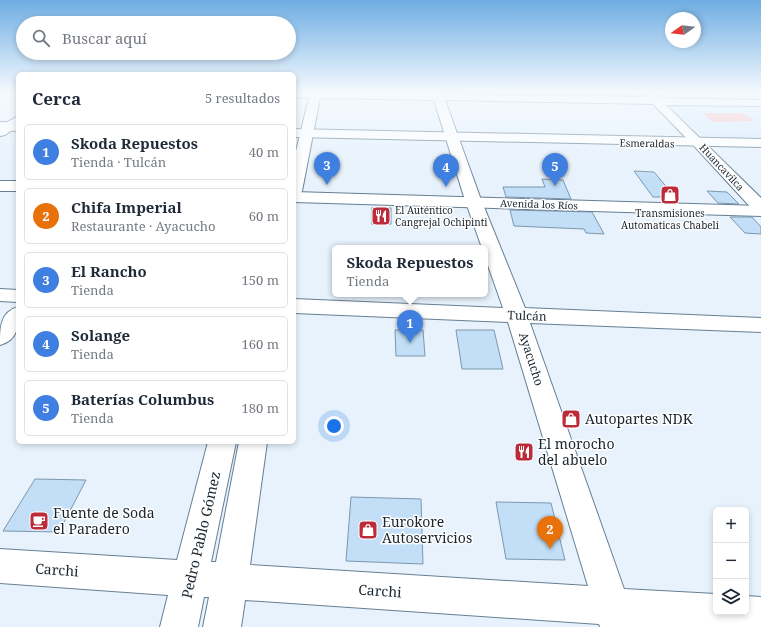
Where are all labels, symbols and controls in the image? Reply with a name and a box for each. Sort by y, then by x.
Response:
north arrow [665,12,701,48]
search box [16,16,296,60]
icon: search [30,27,52,49]
text: Buscar aquí [62,28,147,48]
text: Cerca [32,87,81,110]
text: 5 resultados [205,89,280,107]
text: Skoda Repuestos [71,133,198,153]
street label: Esmeraldas [619,136,675,150]
street label: Huancavilca [697,140,748,194]
text: 1 [42,143,50,161]
text: 40 m [249,143,279,161]
pin: 3 [314,152,340,185]
text: Tienda · Tulcán [71,153,166,171]
pin: 5 [542,153,568,186]
pin: 4 [433,154,459,187]
shop icon: Transmisiones Automaticas Chabeli [659,184,681,206]
street label: Avenida los Ríos [500,196,579,212]
text: Chifa Imperial [71,197,182,217]
place label: El Auténtico Cangrejal Ochipinti [395,203,488,229]
restaurant icon: El Auténtico Cangrejal Ochipinti [370,205,392,227]
place label: Transmisiones Automaticas Chabeli [621,206,720,232]
text: 2 [42,207,50,225]
text: 60 m [249,207,279,225]
text: Restaurante · Ayacucho [71,217,216,235]
popup [332,245,488,297]
text: Skoda Repuestos [346,252,474,272]
text: El Rancho [71,261,147,281]
text: 3 [42,271,50,289]
text: 150 m [242,271,279,289]
text: Tienda [346,272,389,290]
text: Tienda [71,281,114,299]
street label: Tulcán [507,306,547,325]
pin: 1 [397,310,423,343]
text: Solange [71,325,130,345]
street label: Ayacucho [515,330,548,388]
text: 4 [42,335,50,353]
text: 160 m [242,335,279,353]
text: Tienda [71,345,114,363]
text: Baterías Columbus [71,389,214,409]
text: 5 [42,399,50,417]
text: 180 m [242,399,279,417]
shop icon: Autopartes NDK [560,408,582,430]
text: Tienda [71,409,114,427]
place label: Autopartes NDK [585,409,693,428]
your location [324,416,344,436]
place label: El morocho del abuelo [538,434,615,469]
restaurant icon: El morocho del abuelo [513,441,535,463]
street label: Pedro Pablo Gómez [177,470,224,600]
place label: Fuente de Soda el Paradero [53,503,155,538]
map controls [713,507,749,615]
button: + [713,507,749,543]
cafe icon: Fuente de Soda el Paradero [28,510,50,532]
place label: Eurokore Autoservicios [382,512,472,547]
pin: 2 [537,516,563,549]
shop icon: Eurokore Autoservicios [357,519,379,541]
button: − [713,543,749,579]
street label: Carchi [35,559,80,581]
button: layers [713,579,749,615]
street label: Carchi [358,580,403,602]

